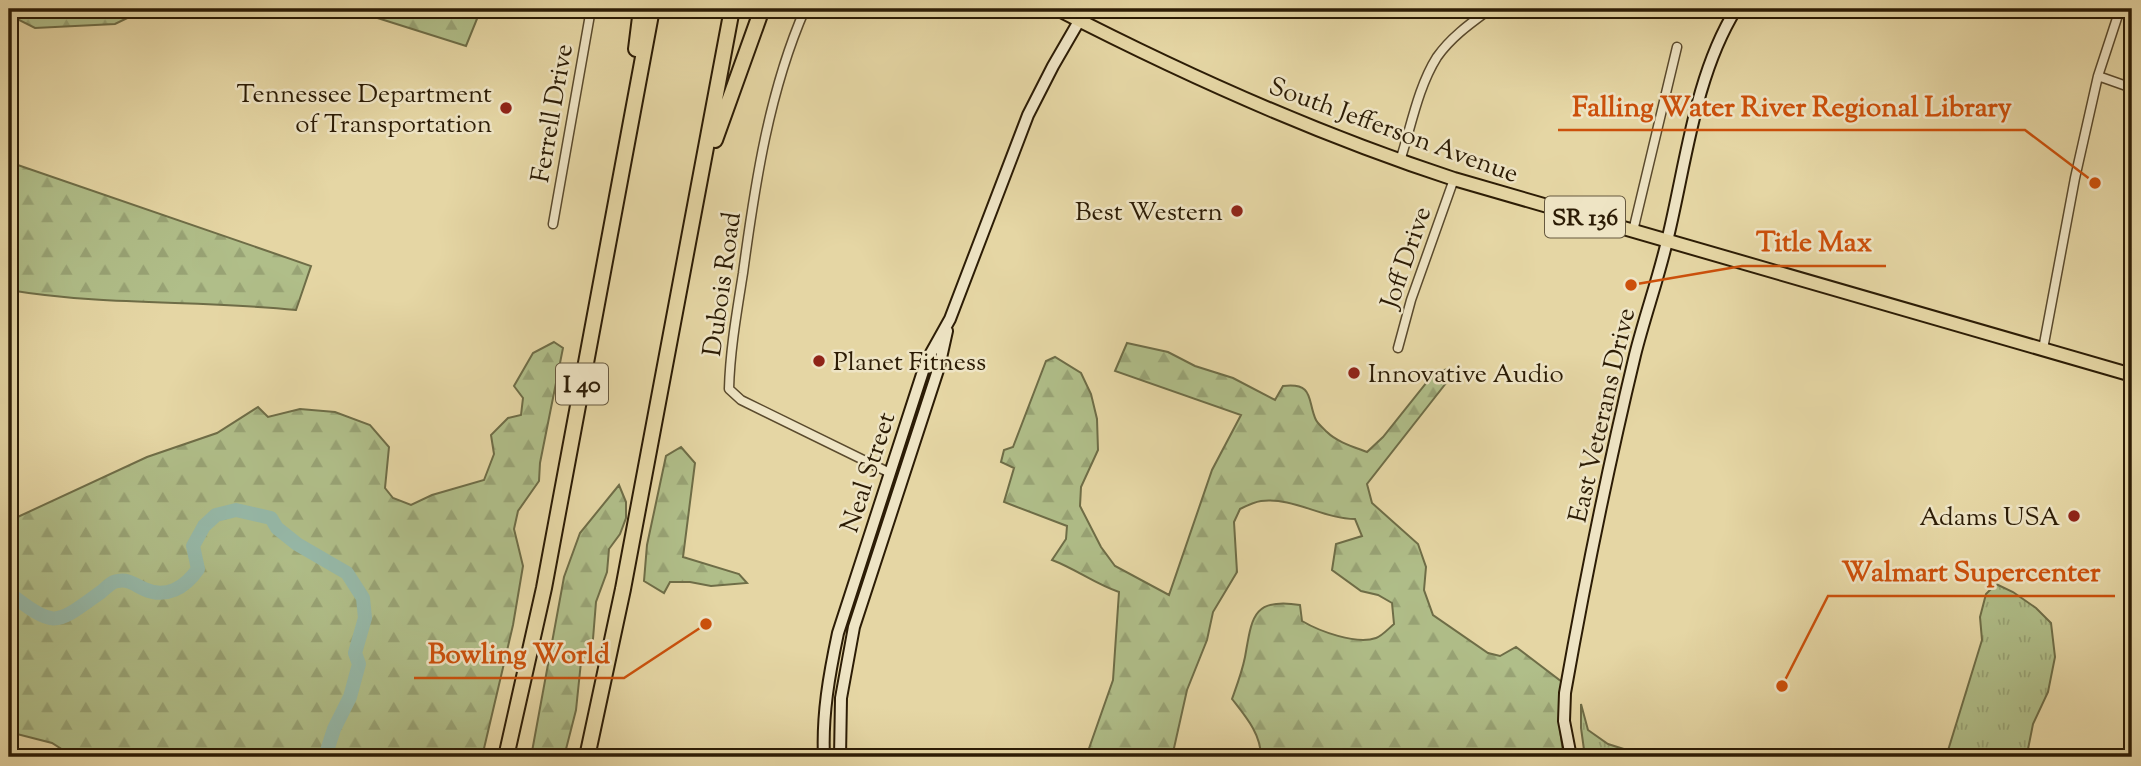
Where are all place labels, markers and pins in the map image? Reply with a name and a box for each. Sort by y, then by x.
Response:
place label: Tennessee Department of Transportation [237,77,492,144]
callout: Falling Water River Regional Library [1558,81,2025,130]
marker: Tennessee Department of Transportation [498,100,514,116]
place label: Best Western [1075,195,1223,232]
marker: Best Western [1229,203,1245,219]
callout: Title Max [1742,217,1886,266]
place label: Planet Fitness [833,345,986,382]
marker: Planet Fitness [811,353,827,369]
place label: Innovative Audio [1368,357,1564,394]
marker: Innovative Audio [1346,365,1362,381]
place label: Adams USA [1919,500,2060,537]
marker: Adams USA [2066,508,2082,524]
callout: Walmart Supercenter [1828,547,2115,596]
callout: Bowling World [414,629,624,678]

